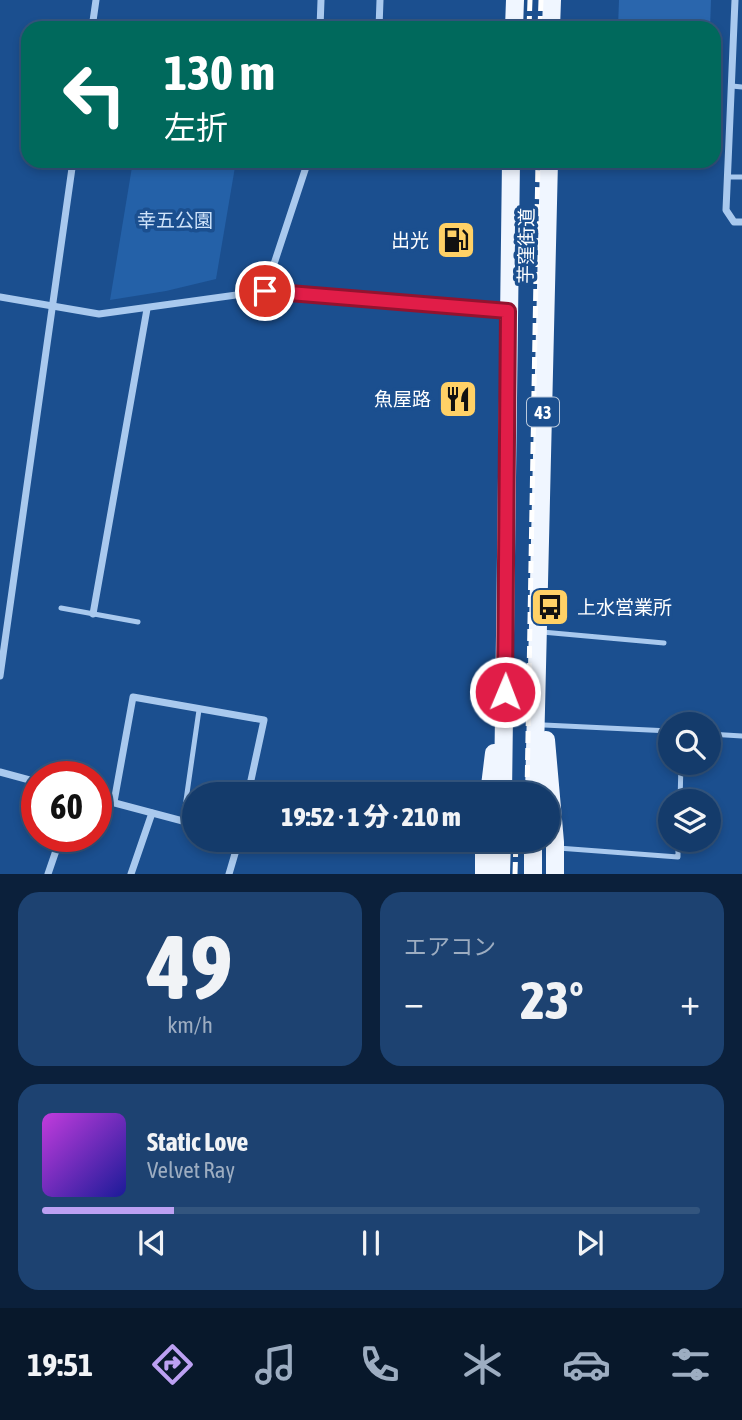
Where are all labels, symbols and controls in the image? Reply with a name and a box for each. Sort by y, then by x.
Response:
text: 130 m [164,44,275,100]
icon: left [49,49,140,140]
text: 左折 [164,109,228,146]
street label: 芋窪街道 [514,208,538,284]
park label: 幸五公園 [137,209,213,231]
fuel station icon: 出光 [435,219,477,261]
place label: 出光 [391,229,429,251]
pin [235,261,295,321]
icon: arrive [246,272,284,310]
restaurant icon: 魚屋路 [437,378,479,420]
place label: 魚屋路 [374,388,431,410]
road number: 43 [527,398,559,426]
bus stop icon: 上水営業所 [529,586,571,628]
place label: 上水営業所 [577,596,672,618]
position arrow [468,655,542,729]
map controls [658,712,721,852]
button: search [658,712,721,775]
speed limit sign: 60 [21,761,112,852]
button: layers [658,789,721,852]
text: 19:52 · 1 分 · 210 m [281,802,461,832]
text: 49 [147,914,233,1018]
text: エアコン [404,934,496,960]
text: 23° [520,970,584,1030]
text: − [404,980,424,1023]
text: + [680,980,700,1023]
text: km/h [167,1012,213,1038]
text: Static Love [147,1127,248,1157]
text: Velvet Ray [147,1157,235,1183]
icon: previous [133,1224,171,1262]
icon: pause [352,1224,390,1262]
icon: next [571,1224,609,1262]
icon: directions [148,1340,197,1389]
icon: music [251,1340,300,1389]
icon: phone [355,1340,404,1389]
icon: climate [458,1340,507,1389]
icon: car [562,1340,611,1389]
icon: filters [666,1340,715,1389]
text: 19:51 [27,1346,93,1383]

